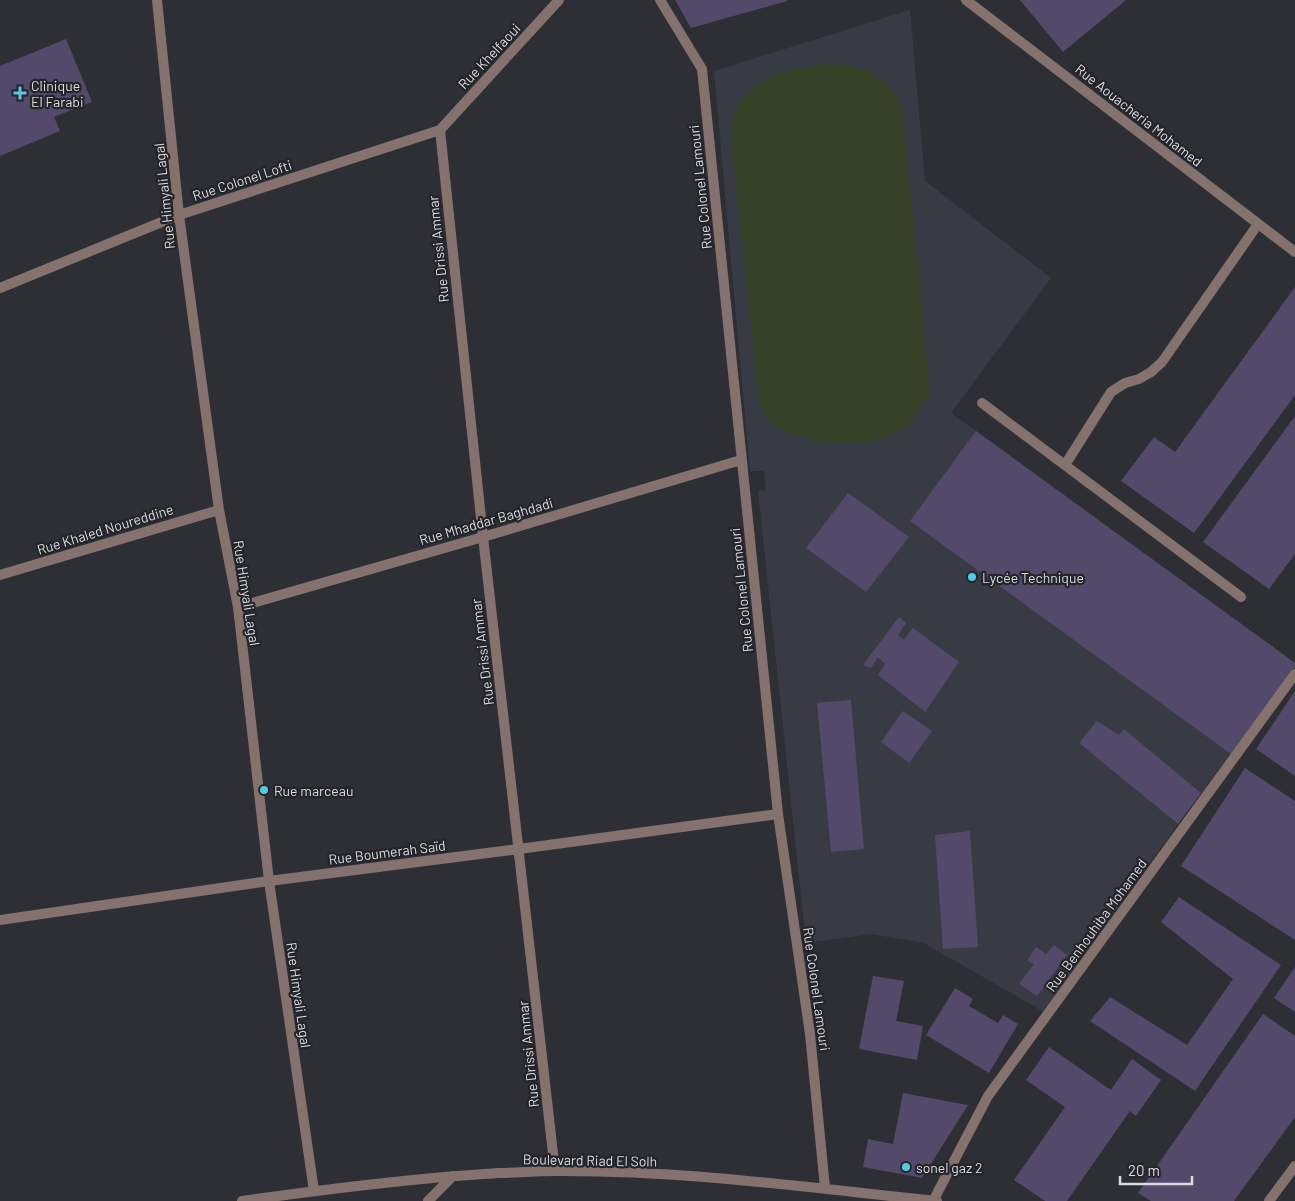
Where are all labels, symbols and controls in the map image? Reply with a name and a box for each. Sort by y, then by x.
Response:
street label: Rue Khelfaoui [454,20,524,92]
street label: Rue Aouacheria Mohamed [1072,60,1206,170]
place label: Clinique El Farabi [31,77,84,110]
marker: Clinique El Farabi [13,86,27,100]
street label: Rue Colonel Lamouri [685,124,715,250]
street label: Rue Himyali Lagal [150,142,178,250]
street label: Rue Colonel Lofti [190,156,294,204]
street label: Rue Drissi Ammar [424,195,452,303]
street label: Rue Mhaddar Baghdadi [417,494,555,548]
street label: Rue Khaled Noureddine [35,500,175,558]
street label: Rue Colonel Lamouri [726,527,756,653]
street label: Rue Himyali Lagal [230,539,264,647]
place label: Lycée Technique [982,569,1084,586]
marker: Lycée Technique [966,571,978,583]
street label: Rue Drissi Ammar [467,598,497,706]
place label: Rue marceau [274,782,353,799]
marker: Rue marceau [258,784,270,796]
street label: Rue Boumerah Saïd [328,836,446,868]
street label: Rue Benhouhiba Mohamed [1042,855,1150,995]
street label: Rue Colonel Lamouri [800,926,834,1052]
street label: Rue Himyali Lagal [283,941,315,1049]
street label: Rue Drissi Ammar [514,1000,542,1108]
street label: Boulevard Riad El Solh [523,1150,657,1170]
scale bar [1120,1154,1192,1186]
place label: sonel gaz 2 [916,1159,982,1176]
marker: sonel gaz 2 [900,1161,912,1173]
text: 20 m [1128,1161,1160,1179]

